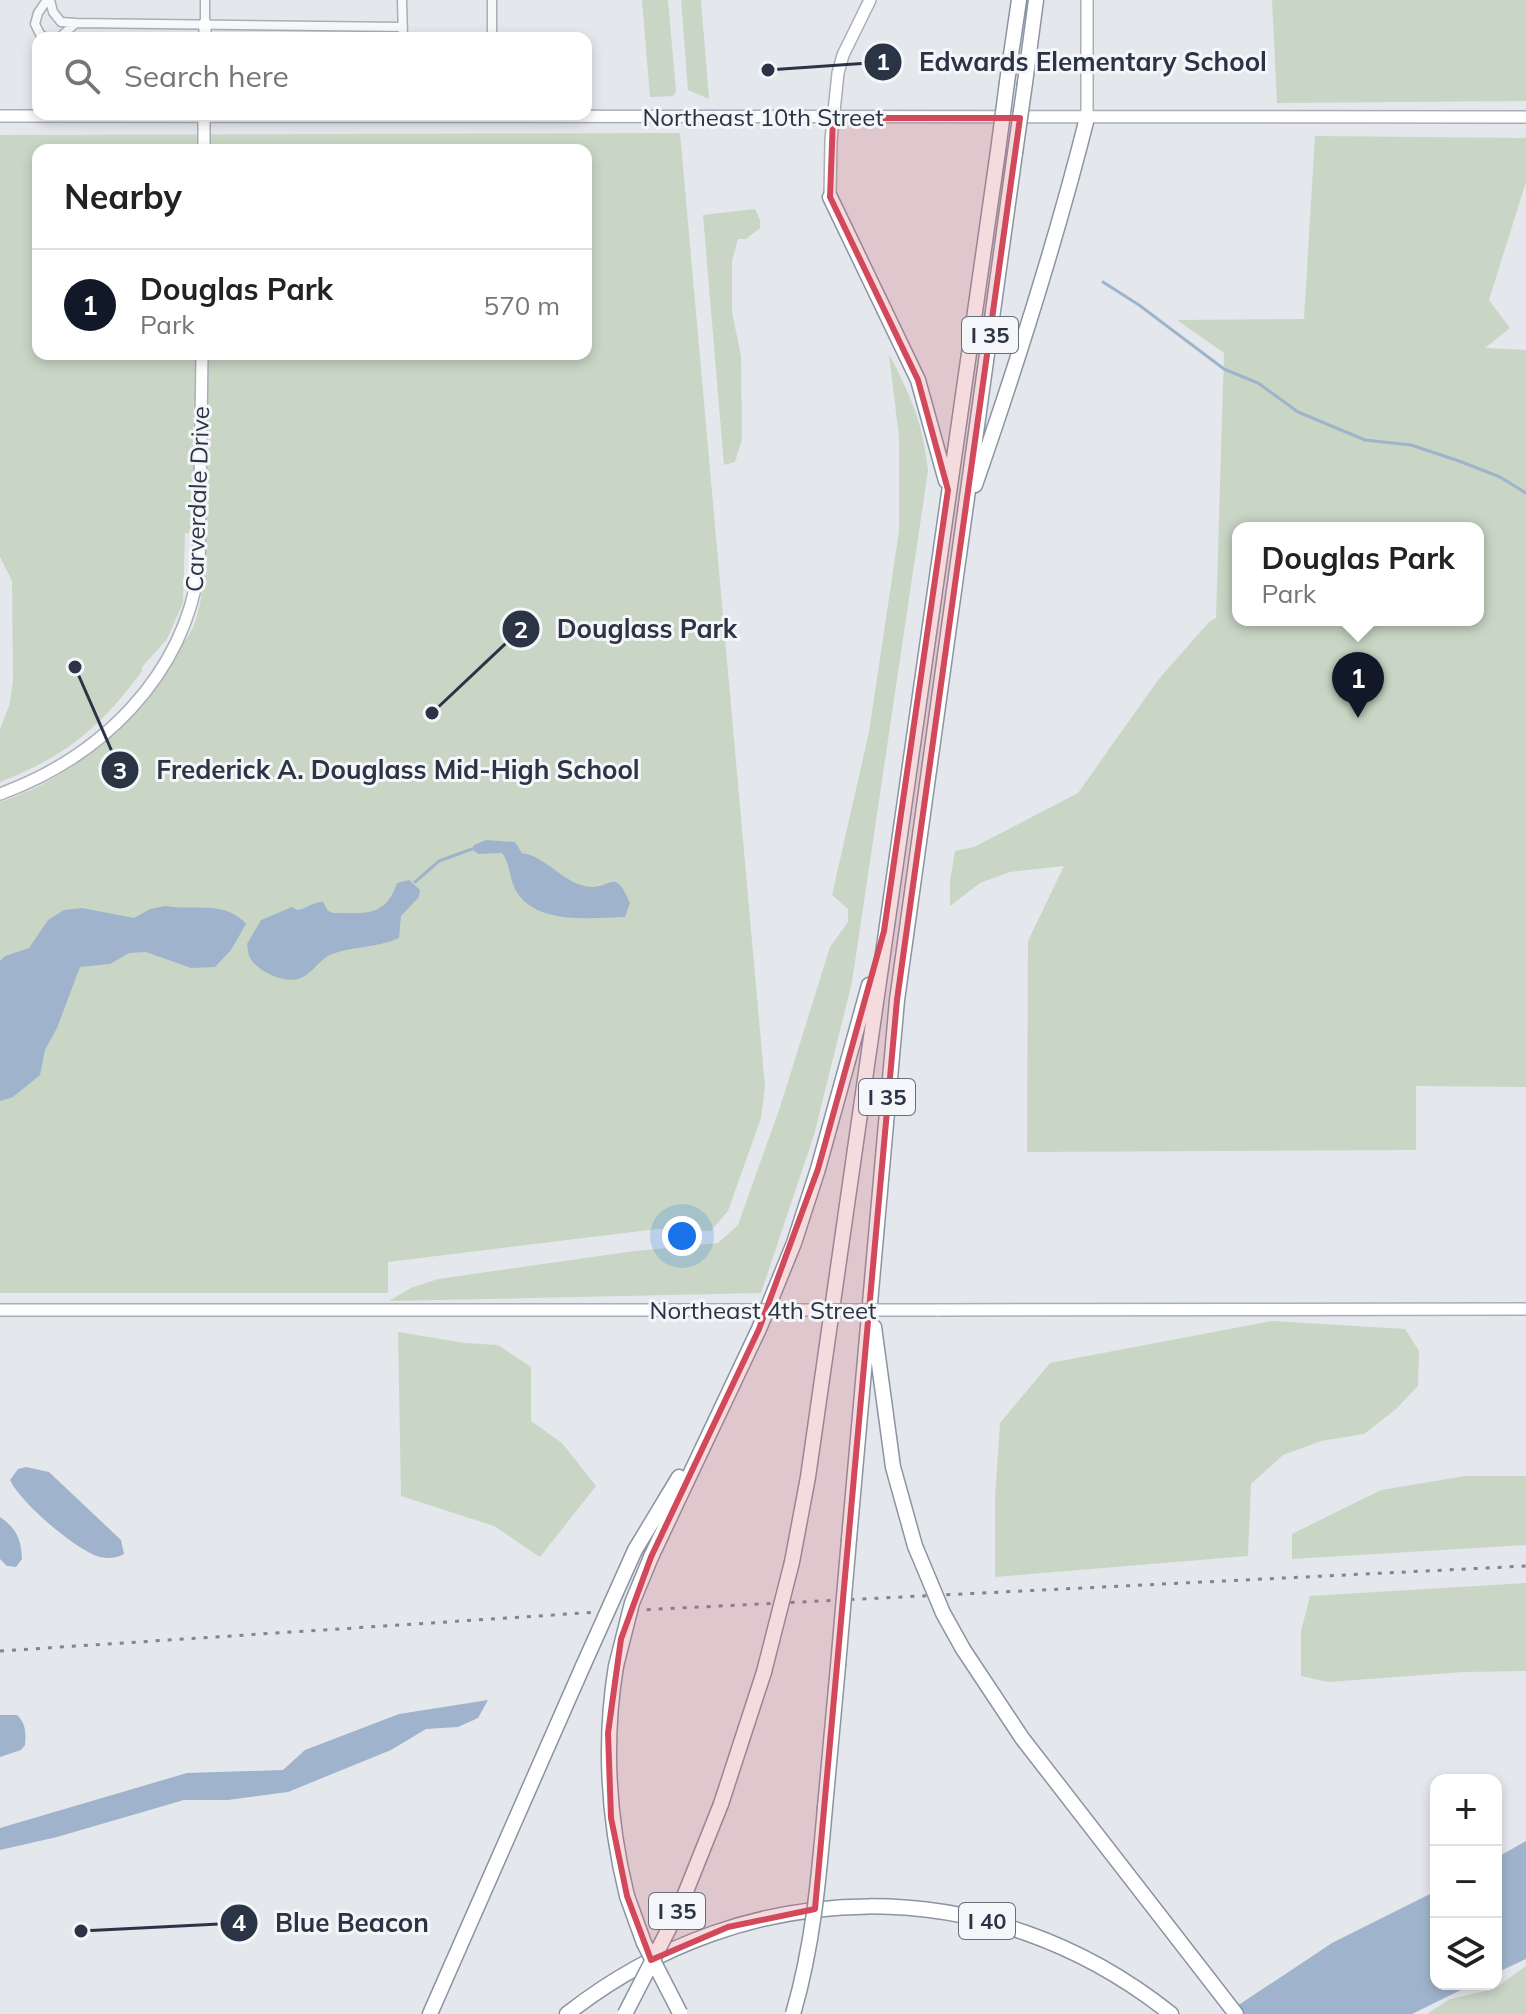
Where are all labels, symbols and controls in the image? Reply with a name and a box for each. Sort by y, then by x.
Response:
search box [32,32,592,120]
callout: Edwards Elementary School [863,37,1283,87]
text: Edwards Elementary School [919,45,1267,78]
text: 1 [876,46,890,76]
icon: search [60,54,104,98]
text: Search here [124,57,289,95]
street label: Northeast 10th Street [642,102,884,132]
text: Nearby [64,175,182,218]
text: Douglas Park [140,270,333,308]
text: 1 [82,289,98,322]
text: 570 m [484,289,560,322]
text: Park [140,308,195,341]
road number: I 35 [962,317,1018,353]
street label: Carverdale Drive [179,406,215,592]
popup [1232,522,1484,626]
text: Douglas Park [1261,539,1455,577]
text: Park [1261,577,1316,610]
callout: Douglass Park [501,604,753,654]
text: Douglass Park [557,612,738,645]
text: 2 [514,614,528,644]
pin: 1 [1332,652,1384,718]
callout: Frederick A. Douglass Mid-High School [100,745,655,795]
text: Frederick A. Douglass Mid-High School [156,753,640,786]
text: 3 [113,755,127,785]
road number: I 35 [859,1079,915,1115]
your location [662,1216,702,1256]
street label: Northeast 4th Street [650,1295,876,1325]
map controls [1430,1774,1502,1990]
button: + [1430,1774,1502,1846]
button: − [1430,1846,1502,1918]
road number: I 35 [649,1893,705,1929]
callout: Blue Beacon [219,1898,445,1948]
road number: I 40 [959,1903,1015,1939]
text: Blue Beacon [275,1906,429,1939]
text: 4 [232,1907,246,1937]
button: layers [1430,1918,1502,1990]

